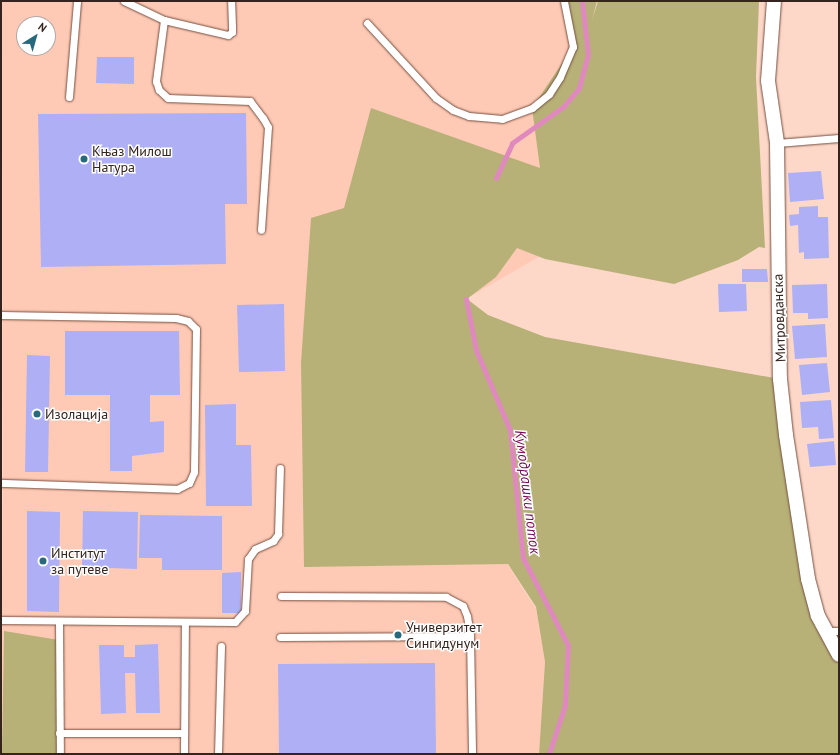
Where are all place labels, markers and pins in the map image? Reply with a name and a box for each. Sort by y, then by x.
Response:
place label: Књаз Милош Натура [92,143,172,176]
marker: Књаз Милош Натура [79,154,89,164]
place label: Изолација [45,406,108,422]
marker: Изолација [32,409,42,419]
place label: Институт за путеве [51,545,108,578]
marker: Институт за путеве [38,556,48,566]
place label: Универзитет Сингидунум [406,619,482,652]
marker: Универзитет Сингидунум [393,630,403,640]

